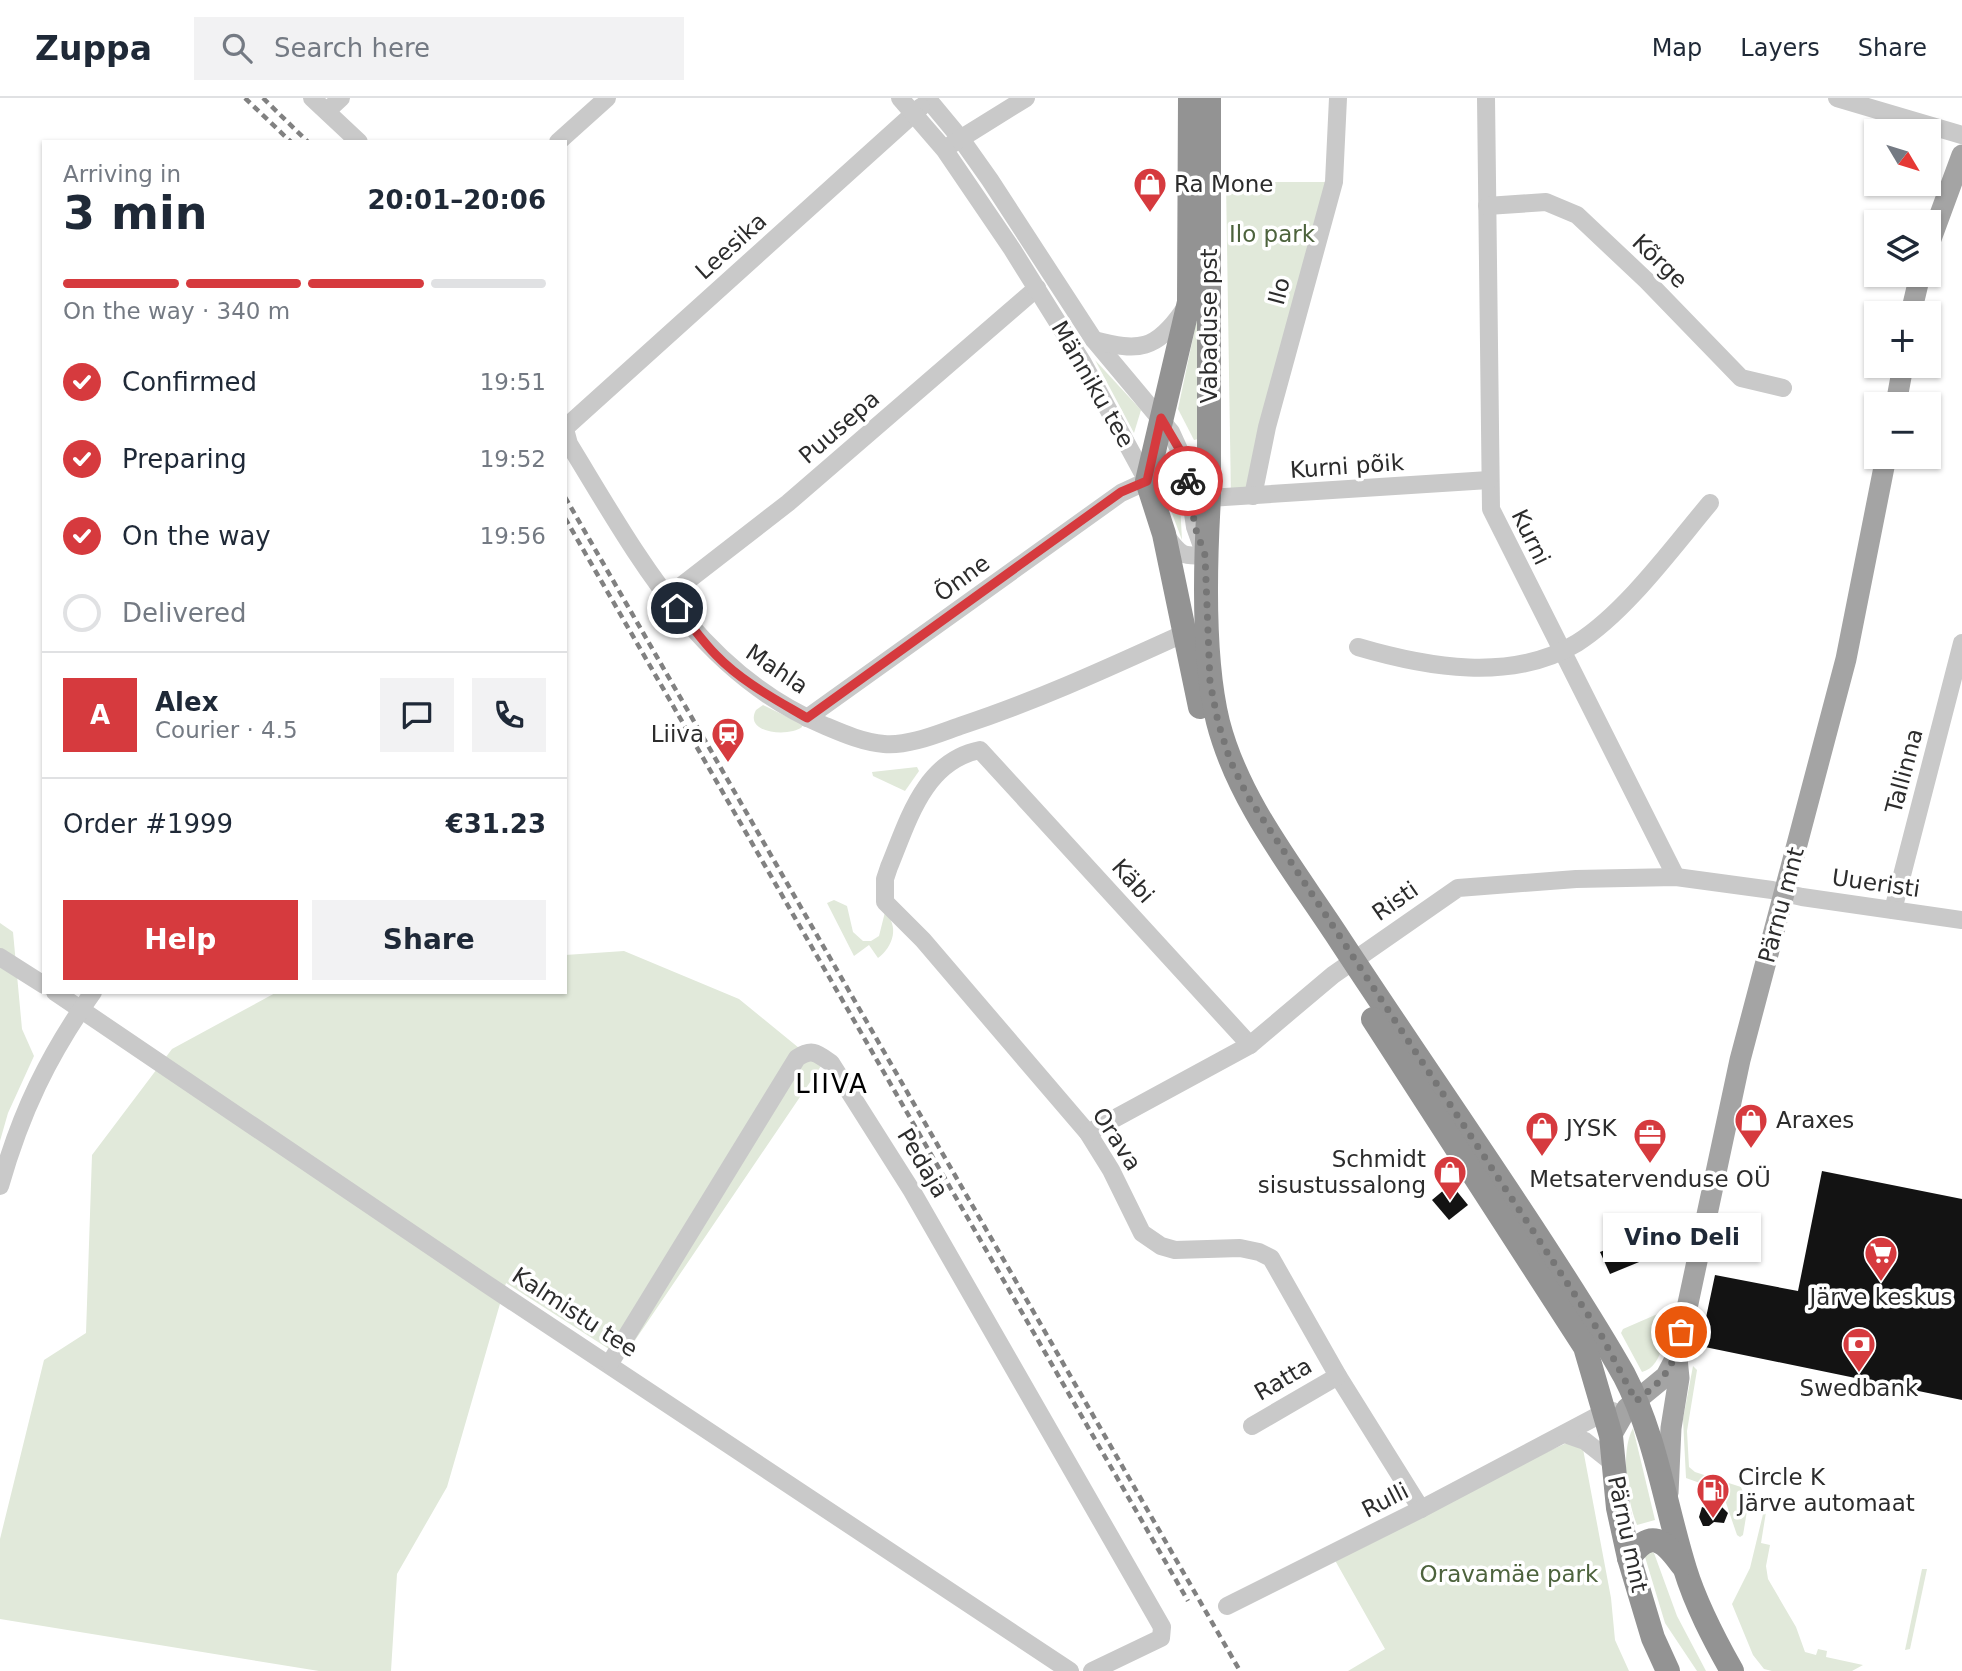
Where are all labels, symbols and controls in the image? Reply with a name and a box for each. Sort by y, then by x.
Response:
search box [194,17,684,80]
text: Zuppa [35,29,152,68]
icon: search [218,29,256,67]
text: Search here [274,33,430,63]
text: Map [1652,34,1702,62]
text: Layers [1740,34,1820,62]
text: Share [1858,34,1927,62]
north arrow [1864,119,1941,196]
map controls [1864,119,1941,469]
text: Arriving in [63,161,181,187]
shop icon: Ra Mone [1131,165,1169,214]
place label: Ra Mone [1174,171,1274,197]
text: 20:01–20:06 [367,185,546,215]
text: 3 min [63,186,207,240]
street label: Leesika [690,208,772,284]
button: layers [1864,210,1941,287]
park label: Ilo park [1229,221,1316,247]
street label: Kõrge [1627,229,1693,293]
street label: Vabaduse pst [1196,249,1222,403]
street label: Ilo [1263,274,1295,308]
text: On the way · 340 m [63,298,290,324]
button: + [1864,301,1941,378]
street label: Männiku tee [1046,316,1140,452]
icon: check [63,363,101,401]
text: Confirmed [122,367,257,397]
text: 19:51 [480,369,546,395]
street label: Puusepa [794,385,884,469]
button: − [1864,392,1941,469]
icon: check [63,440,101,478]
text: Preparing [122,444,247,474]
text: 19:52 [480,446,546,472]
courier [1153,446,1223,516]
street label: Kurni põik [1289,449,1406,483]
icon: bike [1169,462,1207,500]
street label: Kurni [1506,505,1556,569]
icon: check [63,517,101,555]
text: On the way [122,521,271,551]
text: 19:56 [480,523,546,549]
street label: Õnne [928,548,994,607]
pin [647,578,707,638]
icon: home [658,589,696,627]
text: Delivered [122,598,246,628]
street label: Mahla [741,639,813,699]
button: chat [380,678,454,752]
button: phone [472,678,546,752]
text: Alex [155,687,218,717]
text: A [90,700,110,730]
station icon: Liiva [709,715,747,764]
text: Courier · 4.5 [155,717,298,743]
place label: Liiva [651,721,704,747]
street label: Tallinna [1880,726,1928,817]
text: Order #1999 [63,809,233,839]
text: €31.23 [446,809,546,839]
street label: Pärnu mnt [1753,844,1809,966]
street label: Käbi [1107,854,1159,908]
street label: Uueristi [1830,864,1922,902]
street label: Risti [1367,876,1423,926]
button: Help [63,900,298,980]
button: Share [312,900,546,980]
district label: LIIVA [795,1069,869,1099]
shop icon: Araxes [1732,1101,1770,1150]
street label: Orava [1087,1103,1147,1175]
place label: Araxes [1776,1107,1854,1133]
shop icon: JYSK [1523,1109,1561,1158]
place label: JYSK [1564,1115,1617,1141]
office icon: Metsatervenduse OÜ [1631,1116,1669,1165]
street label: Pedaja [892,1124,954,1202]
place label: Schmidt sisustussalong [1258,1146,1426,1198]
shop icon: Schmidt sisustussalong [1431,1153,1469,1202]
place label: Metsatervenduse OÜ [1529,1165,1771,1192]
callout: Vino Deli [1602,1213,1760,1262]
text: Vino Deli [1624,1224,1740,1250]
supermarket icon: Järve keskus [1862,1234,1900,1283]
street label: Kalmistu tee [507,1262,643,1362]
place label: Järve keskus [1807,1284,1953,1310]
pin [1651,1302,1711,1362]
icon: bag [1662,1313,1700,1351]
bank icon: Swedbank [1840,1325,1878,1374]
street label: Ratta [1250,1352,1316,1406]
place label: Swedbank [1800,1375,1919,1401]
place label: Circle K Järve automaat [1736,1464,1915,1516]
fuel station icon: Circle K Järve automaat [1694,1471,1732,1520]
street label: Pärnu mnt [1603,1473,1653,1595]
street label: Rulli [1357,1477,1413,1523]
park label: Oravamäe park [1420,1561,1599,1587]

